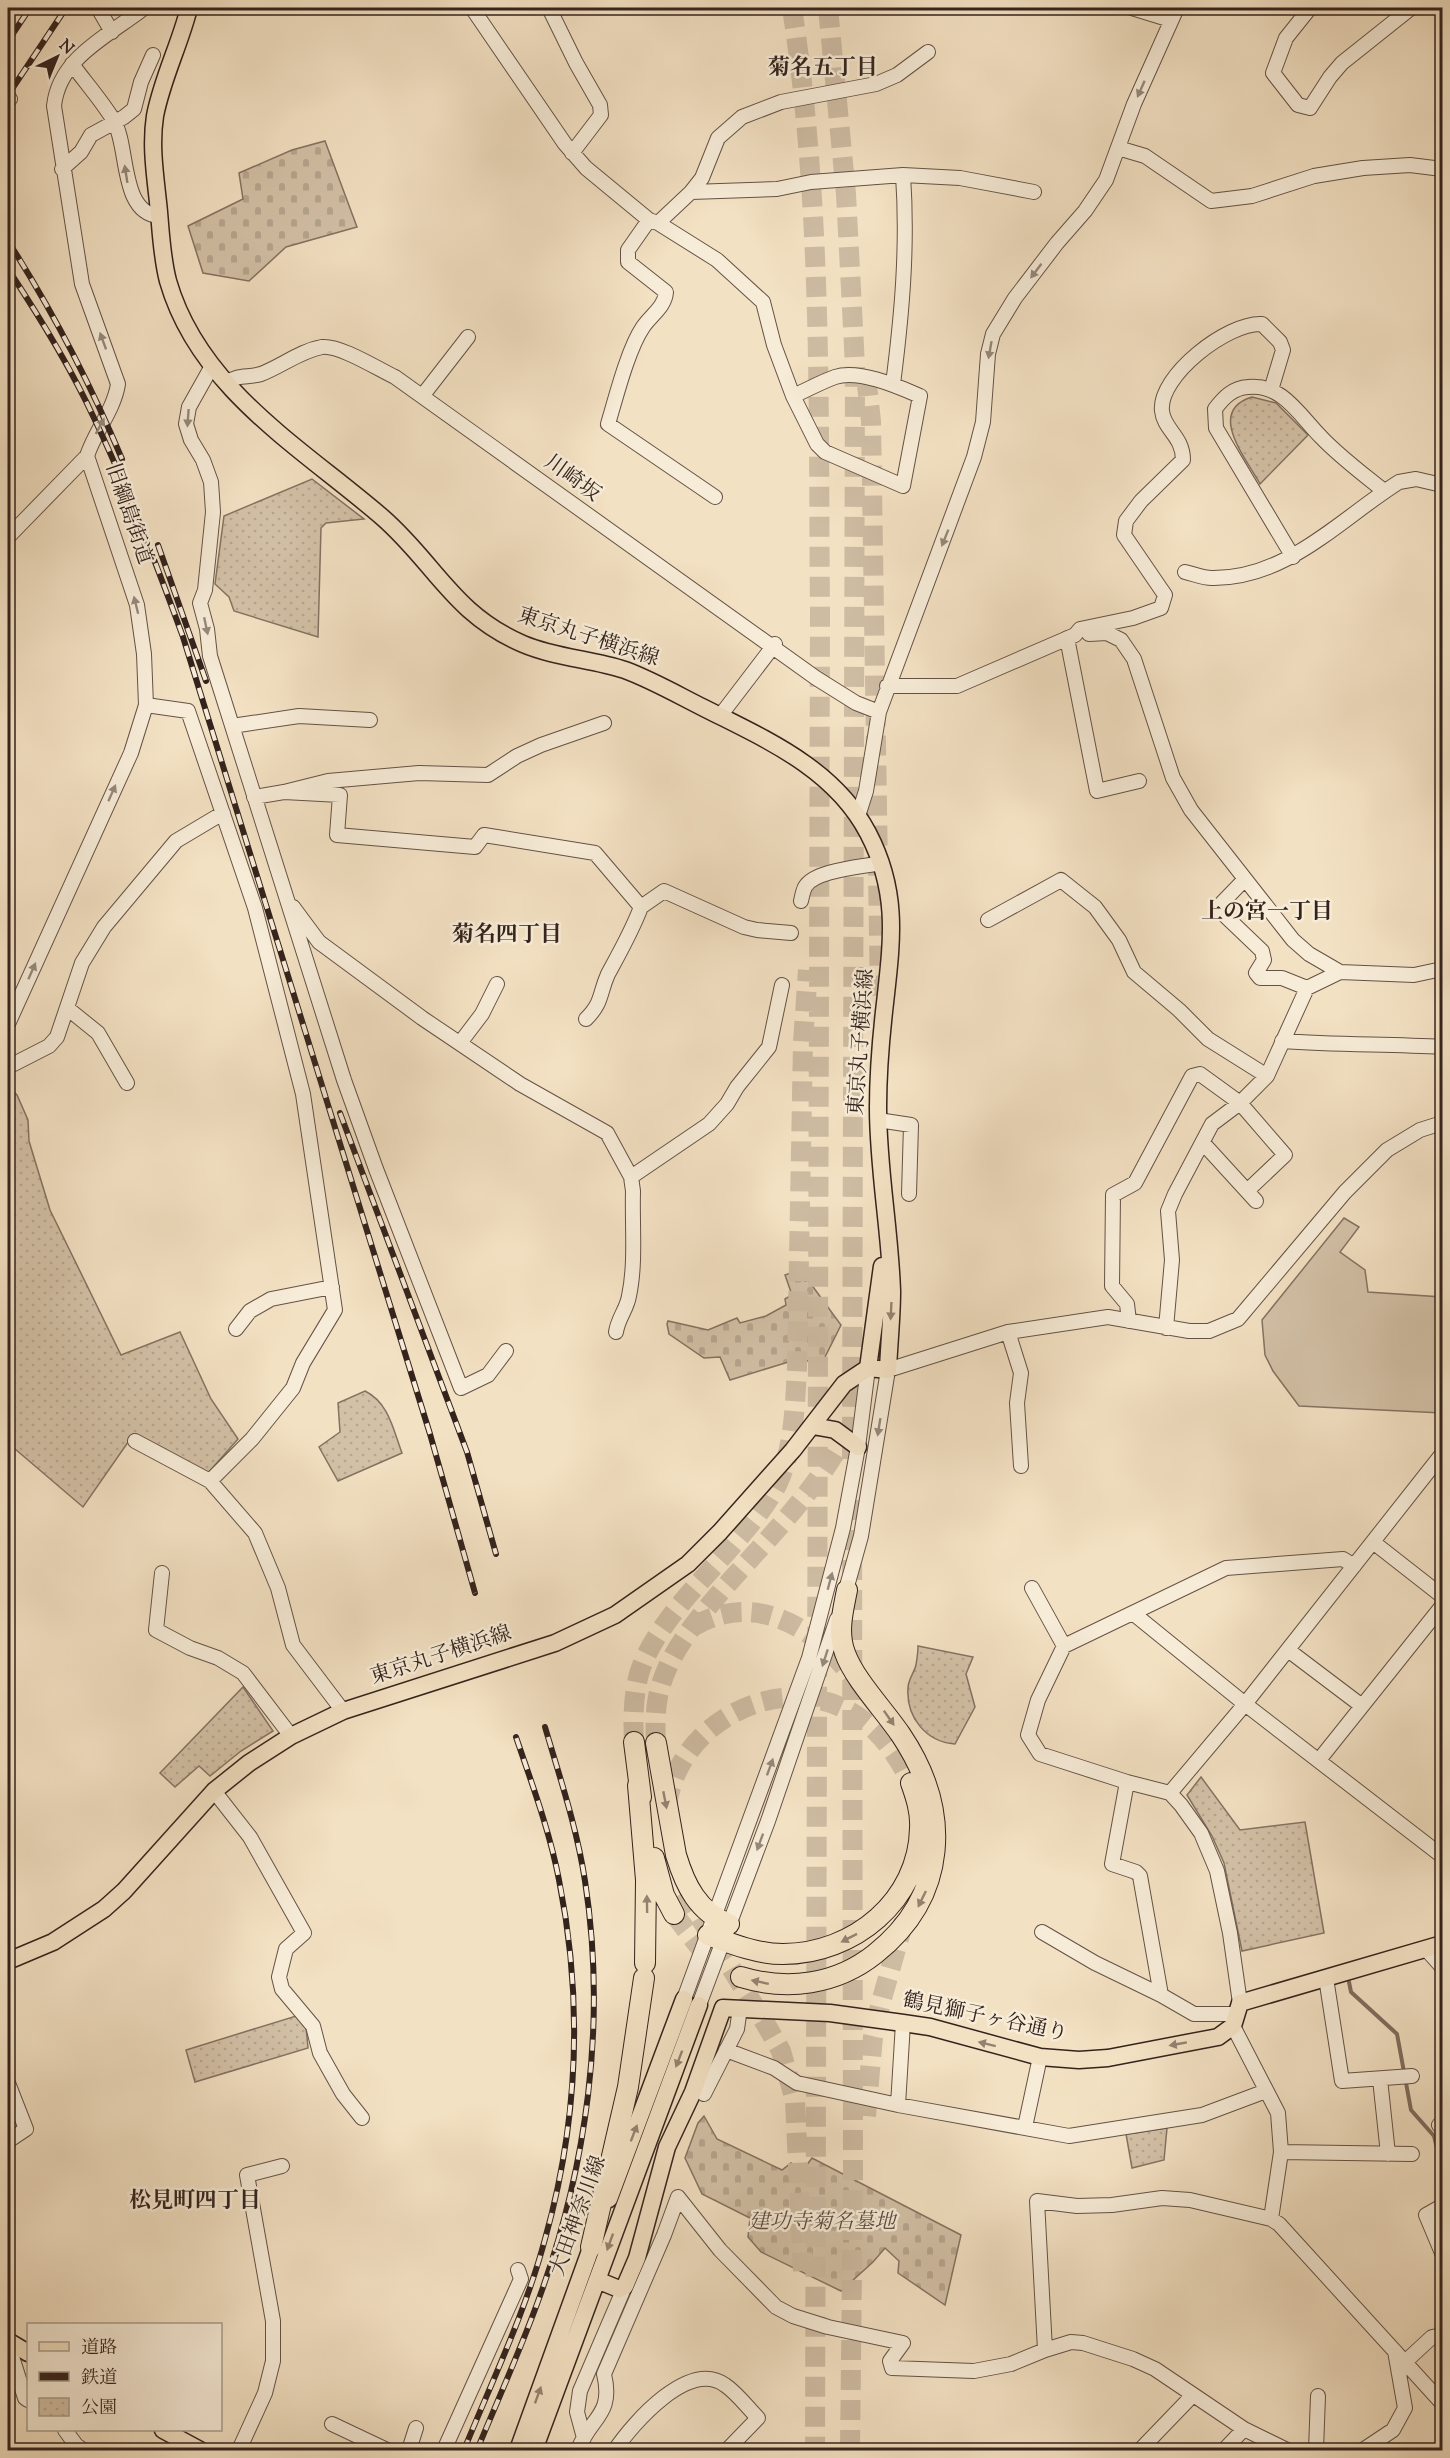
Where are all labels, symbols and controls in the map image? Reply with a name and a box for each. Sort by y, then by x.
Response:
north arrow [27,27,87,87]
text: N [53,35,78,61]
district label: 菊名五丁目 [768,53,878,85]
one-way arrow [1136,80,1145,97]
one-way arrow [122,164,131,183]
one-way arrow [1030,263,1042,278]
one-way arrow [97,331,107,349]
one-way arrow [985,341,994,360]
one-way arrow [183,409,193,428]
one-way arrow [95,417,105,434]
street label: 川崎坂 [538,448,606,510]
street label: 旧綱島街道 [97,459,159,569]
one-way arrow [940,530,950,548]
one-way arrow [130,596,140,615]
street label: 東京丸子横浜線 [513,601,663,675]
one-way arrow [201,617,211,636]
one-way arrow [108,785,117,802]
district label: 上の宮一丁目 [1201,897,1333,929]
district label: 菊名四丁目 [452,920,562,952]
one-way arrow [27,962,36,979]
street label: 東京丸子横浜線 [842,968,882,1116]
one-way arrow [886,1302,895,1321]
one-way arrow [874,1418,883,1437]
one-way arrow [825,1572,835,1590]
street label: 東京丸子横浜線 [366,1619,516,1693]
one-way arrow [819,1649,829,1667]
one-way arrow [883,1709,895,1725]
one-way arrow [766,1757,776,1775]
one-way arrow [661,1791,670,1810]
one-way arrow [755,1833,765,1851]
one-way arrow [917,1890,927,1908]
one-way arrow [642,1895,652,1914]
one-way arrow [840,1933,857,1943]
one-way arrow [751,1976,770,1986]
street label: 鶴見獅子ヶ谷通り [900,1986,1070,2050]
one-way arrow [977,2038,996,2048]
one-way arrow [1169,2039,1188,2048]
one-way arrow [674,2050,683,2068]
one-way arrow [629,2124,639,2142]
street label: 大田神奈川線 [543,2152,615,2280]
district label: 松見町四丁目 [129,2186,261,2218]
park label: 建功寺菊名墓地 [749,2208,897,2238]
one-way arrow [605,2233,615,2251]
legend [27,2323,222,2431]
text: 道路 [81,2336,117,2362]
text: 鉄道 [81,2366,117,2392]
one-way arrow [533,2386,543,2404]
text: 公園 [81,2396,117,2422]

